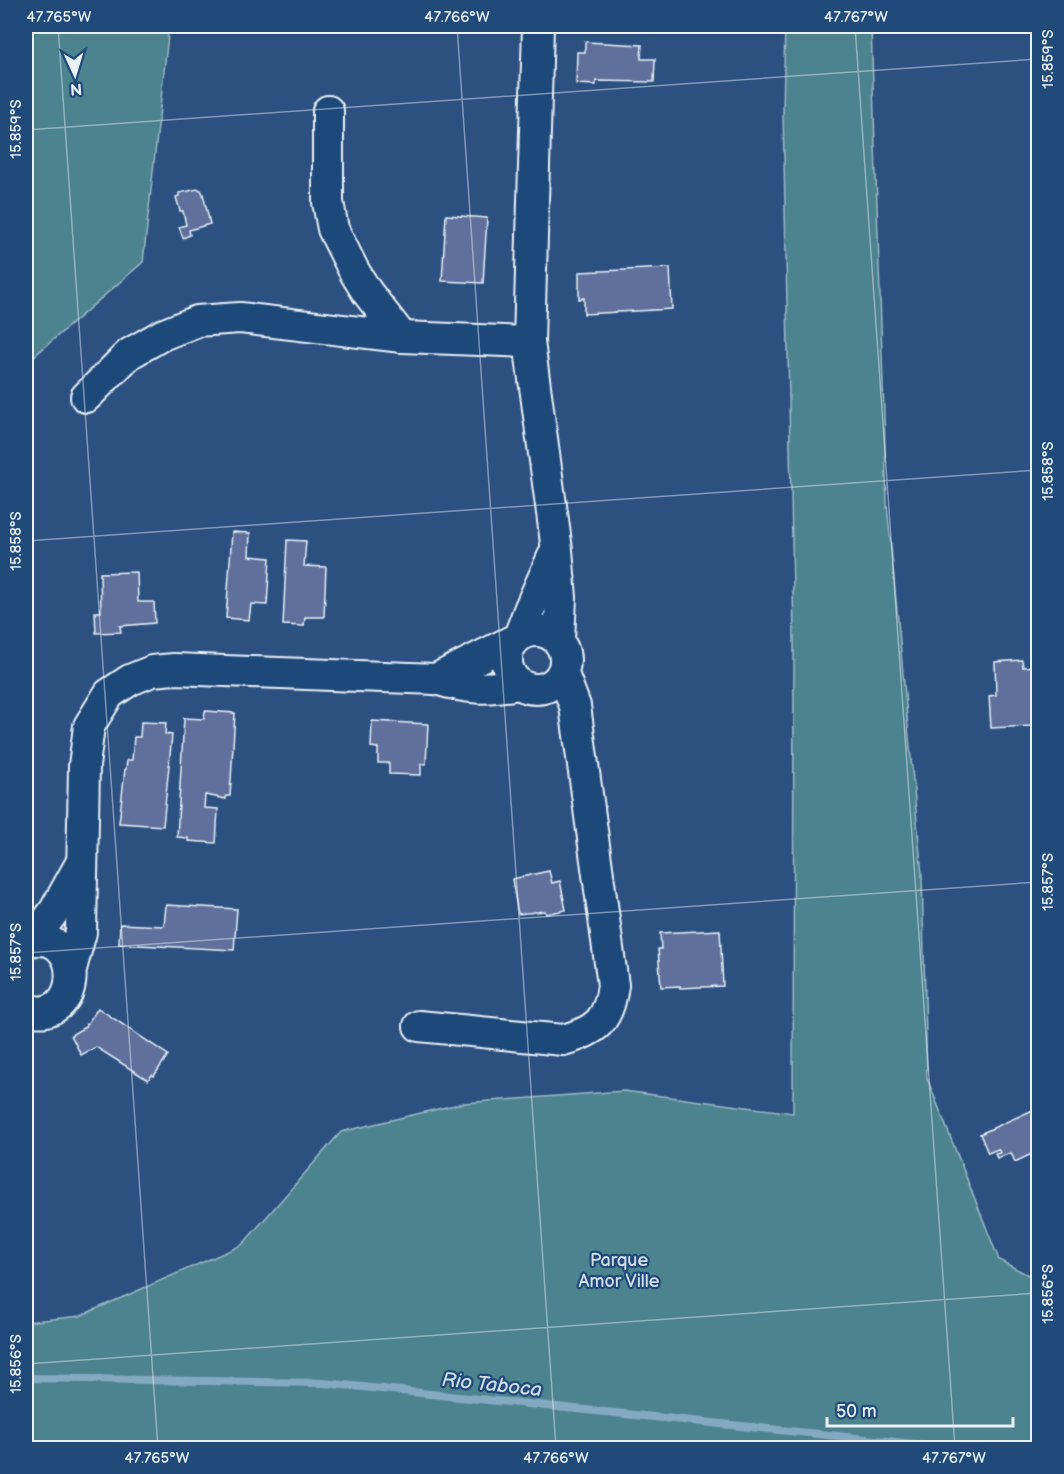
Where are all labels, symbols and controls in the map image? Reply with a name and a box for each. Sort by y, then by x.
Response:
text: 47.765°W [27,8,92,27]
text: 47.766°W [424,8,490,27]
text: 47.767°W [824,8,888,27]
text: 15.859°S [1039,29,1058,89]
north arrow [45,45,105,105]
text: N [69,79,83,98]
text: 15.859°S [7,99,26,159]
text: 15.858°S [1039,441,1058,501]
text: 15.858°S [7,511,26,571]
text: 15.857°S [1039,853,1058,911]
text: 15.857°S [7,923,26,981]
park label: Parque Amor Ville [579,1250,660,1292]
text: 15.856°S [1039,1264,1058,1324]
text: 15.856°S [7,1334,26,1394]
water label: Rio Taboca [441,1368,543,1402]
scale bar [827,1390,1013,1428]
text: 50 m [836,1401,877,1422]
text: 47.765°W [125,1449,190,1468]
text: 47.766°W [523,1449,589,1468]
text: 47.767°W [922,1449,986,1468]

